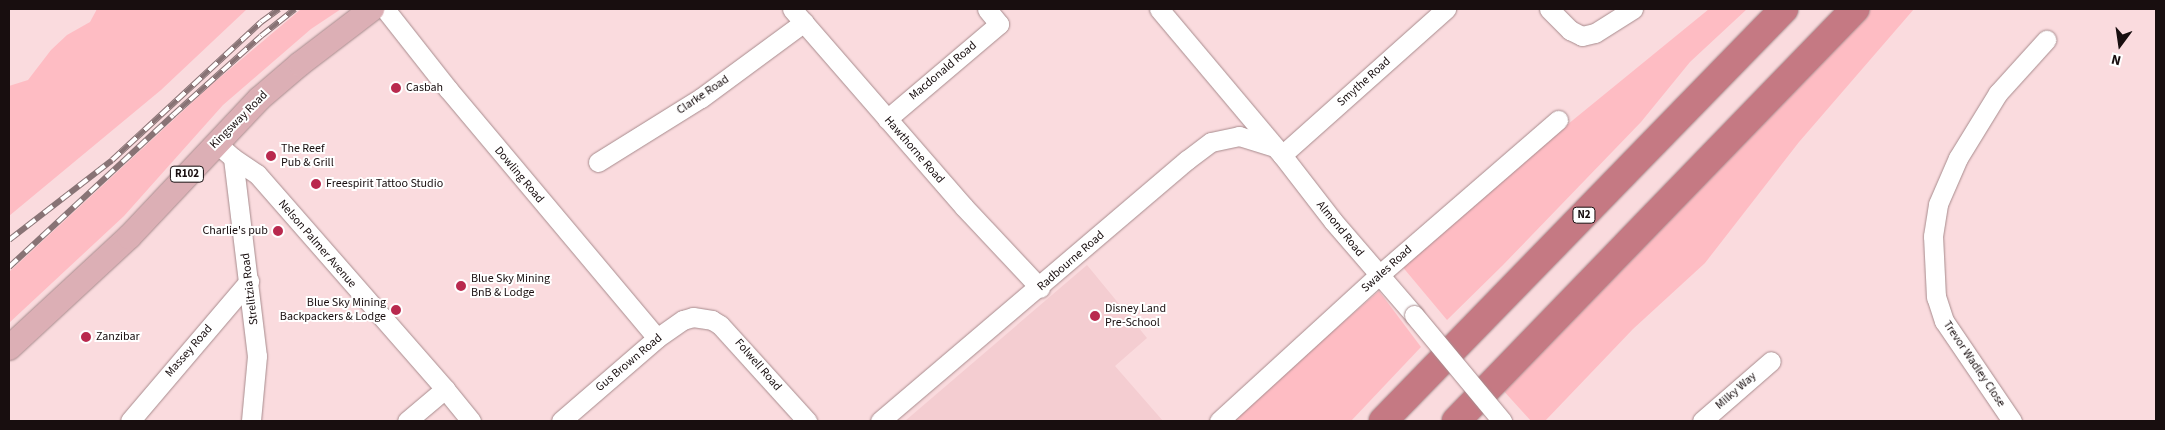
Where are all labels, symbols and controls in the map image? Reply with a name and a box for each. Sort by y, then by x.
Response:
north arrow [2095,20,2145,70]
street label: Macdonald Road [906,39,980,103]
text: N [2109,49,2123,70]
street label: Smythe Road [1334,54,1394,110]
street label: Clarke Road [674,72,732,118]
place label: Casbah [406,81,443,95]
marker: Casbah [390,82,402,94]
street label: Kingsway Road [207,88,271,152]
street label: Hawthorne Road [881,113,947,187]
place label: The Reef Pub & Grill [281,142,334,170]
street label: Dowling Road [491,144,547,206]
marker: The Reef Pub & Grill [265,150,277,162]
road number: R102 [170,165,204,182]
place label: Freespirit Tattoo Studio [326,177,443,191]
marker: Freespirit Tattoo Studio [310,178,322,190]
street label: Nelson Palmer Avenue [275,197,359,291]
street label: Almond Road [1313,198,1367,260]
road number: N2 [1572,206,1596,224]
place label: Charlie's pub [202,224,268,238]
marker: Charlie's pub [272,225,284,237]
street label: Radbourne Road [1035,228,1107,294]
street label: Swales Road [1359,243,1415,295]
street label: Strelitzia Road [238,252,262,326]
place label: Blue Sky Mining BnB & Lodge [471,272,550,300]
marker: Blue Sky Mining BnB & Lodge [455,280,467,292]
place label: Blue Sky Mining Backpackers & Lodge [280,296,386,324]
place label: Disney Land Pre-School [1105,302,1166,330]
marker: Blue Sky Mining Backpackers & Lodge [390,304,402,316]
marker: Disney Land Pre-School [1089,310,1101,322]
street label: Trevor Wadley Close [1940,318,2008,410]
street label: Massey Road [162,322,216,380]
place label: Zanzibar [96,330,140,344]
marker: Zanzibar [80,331,92,343]
street label: Gus Brown Road [593,331,665,395]
street label: Folwell Road [732,336,784,394]
street label: Milky Way [1713,369,1759,413]

